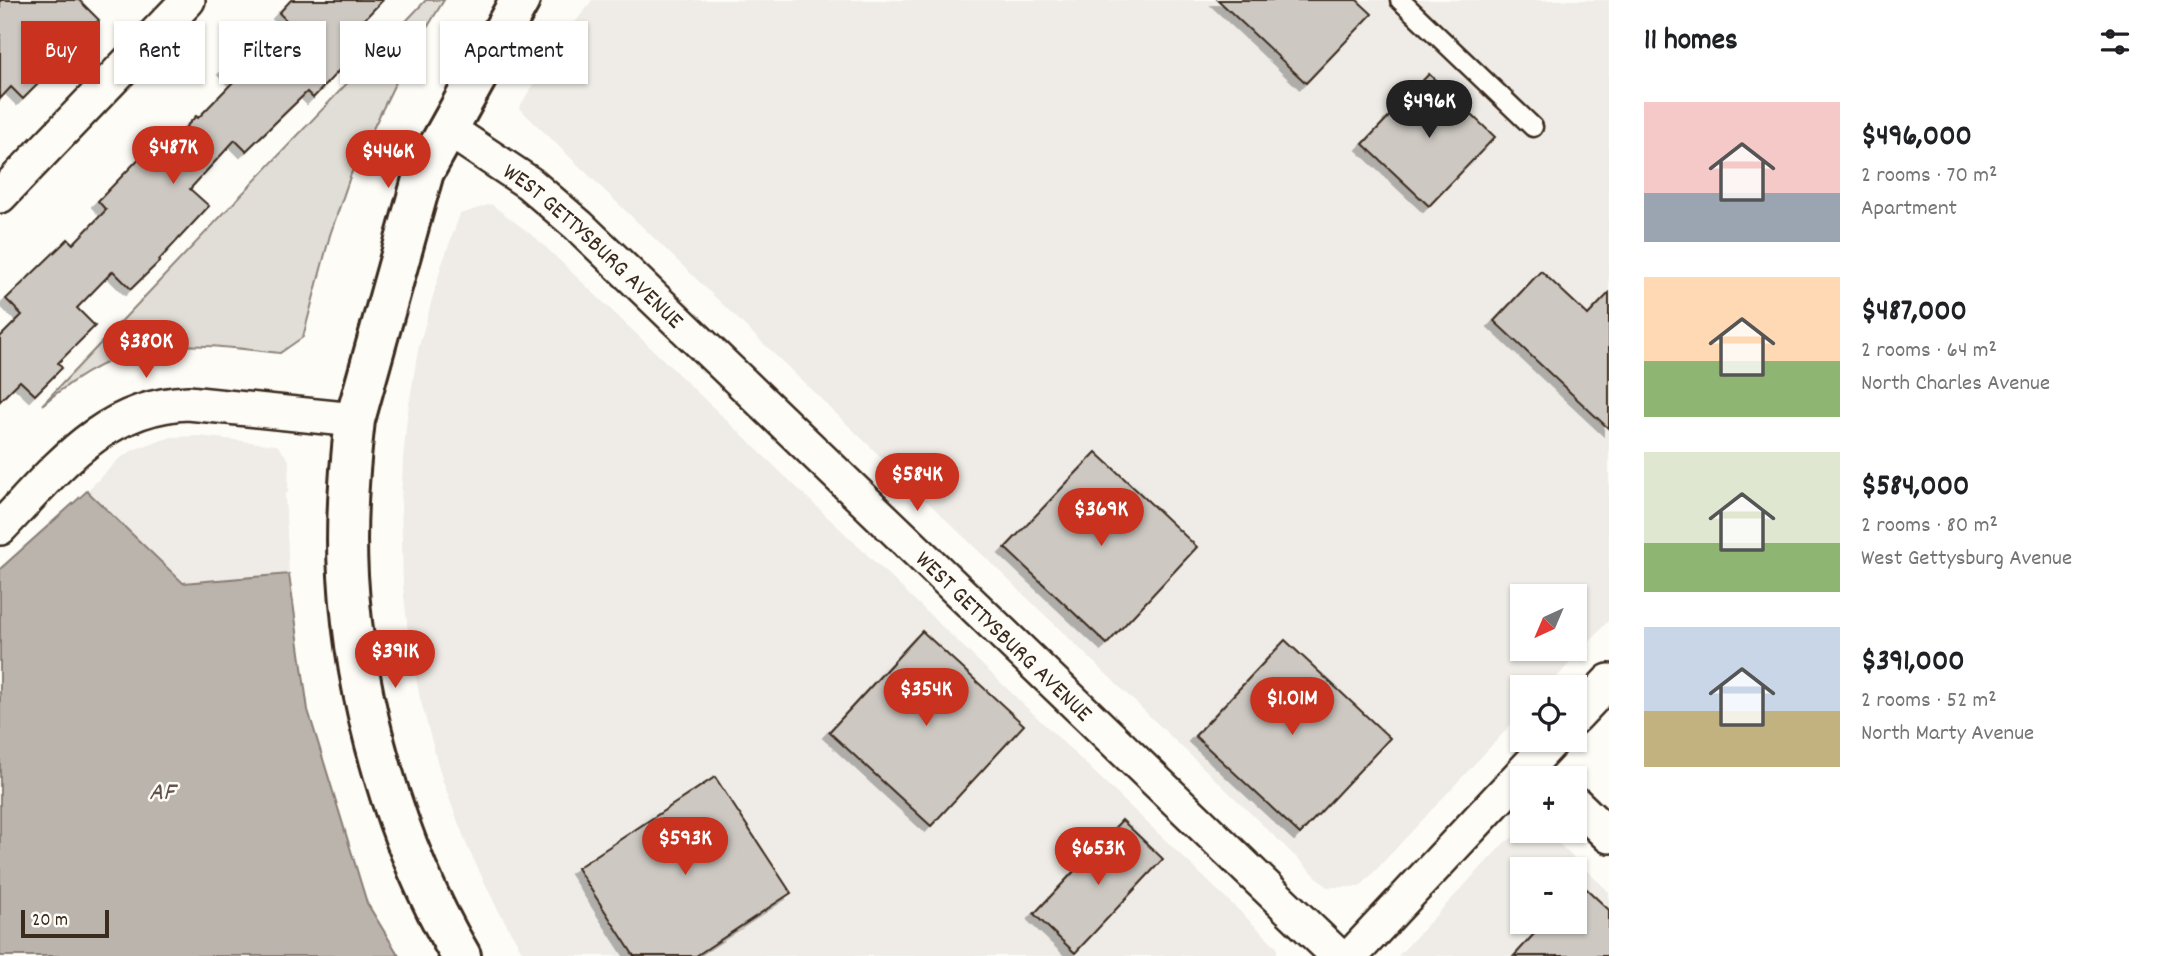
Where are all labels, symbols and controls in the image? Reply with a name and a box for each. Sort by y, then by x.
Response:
chip: Buy [21,21,100,84]
chip: Rent [114,21,205,84]
chip: Filters [219,21,326,84]
chip: New [340,21,426,84]
chip: Apartment [440,21,588,84]
text: 11 homes [1644,21,1738,64]
icon: filters [2096,23,2134,61]
pin: $496K [1380,80,1478,140]
text: $496K [1402,86,1456,119]
text: $496,000 [1861,117,1972,160]
pin: $487K [124,127,222,186]
pin: $446K [339,130,437,190]
icon: home [1700,130,1784,214]
text: $487K [148,132,198,165]
text: $446K [362,136,414,169]
street label: WEST GETTYSBURG AVENUE [495,156,690,338]
text: 2 rooms · 70 m² [1861,160,1997,193]
text: Apartment [1861,193,1957,226]
text: $487,000 [1861,292,1967,335]
icon: home [1700,305,1784,389]
pin: $380K [97,320,195,380]
text: $380K [119,326,173,359]
text: 2 rooms · 64 m² [1861,335,1997,368]
text: North Charles Avenue [1861,368,2050,401]
pin: $584K [868,454,966,513]
text: $584K [891,459,943,492]
text: $584,000 [1861,467,1969,510]
icon: home [1700,480,1784,564]
pin: $369K [1052,489,1150,548]
text: $369K [1074,494,1128,527]
text: 2 rooms · 80 m² [1861,510,1998,543]
text: West Gettysburg Avenue [1861,543,2072,576]
street label: WEST GETTYSBURG AVENUE [906,544,1099,731]
north arrow [1510,584,1587,662]
map controls [1510,584,1587,934]
pin: $391K [346,630,444,690]
text: $391K [371,636,419,669]
text: $391,000 [1861,642,1965,685]
icon: home [1700,655,1784,739]
pin: $354K [877,668,975,728]
text: $354K [900,674,952,707]
button: locate [1510,675,1587,752]
pin: $1.01M [1235,678,1349,737]
text: $1.01M [1266,683,1318,716]
text: 2 rooms · 52 m² [1861,685,1997,718]
text: North Marty Avenue [1861,718,2034,751]
button: + [1510,766,1587,843]
water label: AF [149,775,178,812]
pin: $593K [636,818,734,877]
text: $593K [658,823,712,856]
pin: $653K [1049,828,1147,887]
text: $653K [1071,833,1125,866]
button: − [1510,857,1587,934]
scale bar [21,907,108,939]
text: 20 m [32,908,68,935]

